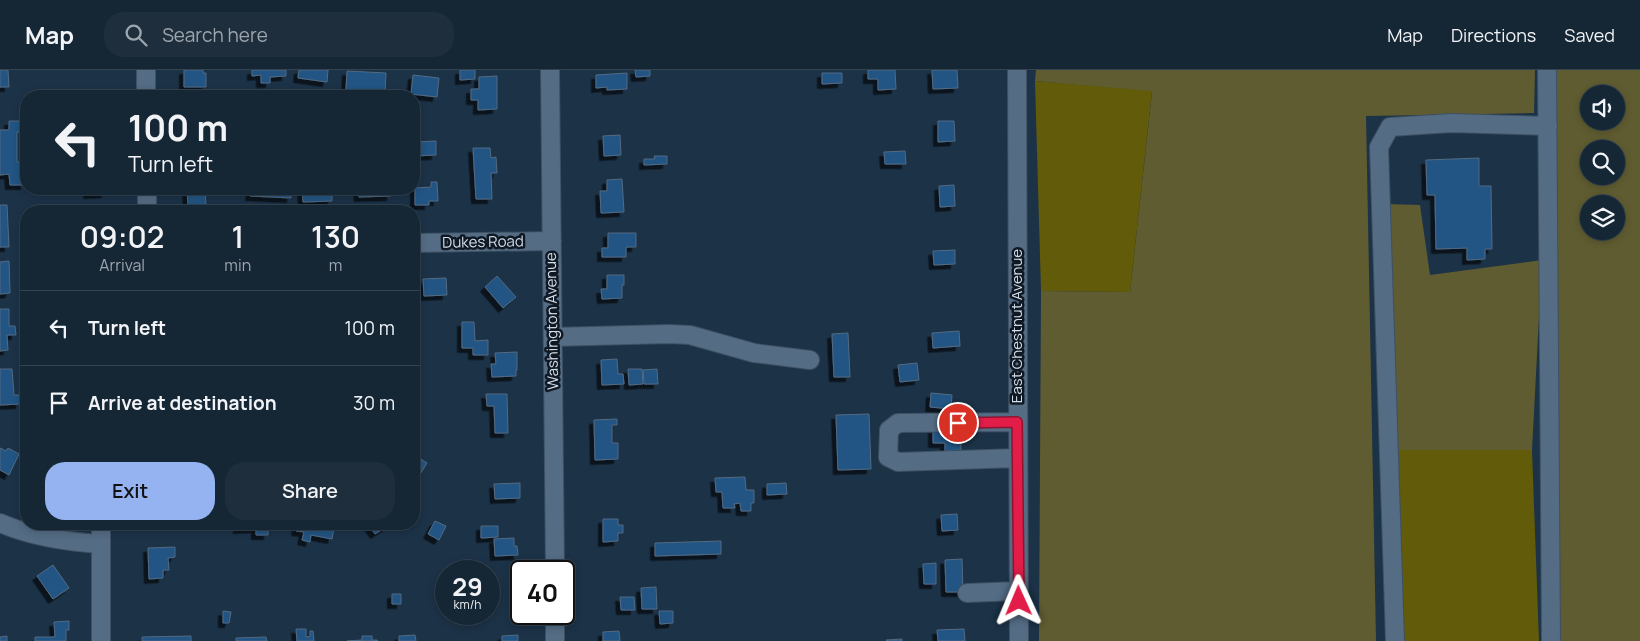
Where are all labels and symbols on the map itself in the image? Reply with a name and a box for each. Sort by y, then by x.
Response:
street label: Dukes Road [442,230,524,253]
street label: East Chestnut Avenue [1006,249,1027,403]
street label: Washington Avenue [540,252,563,390]
pin [937,402,979,444]
speed limit sign: 40 [510,560,575,625]
position arrow [992,574,1044,626]

